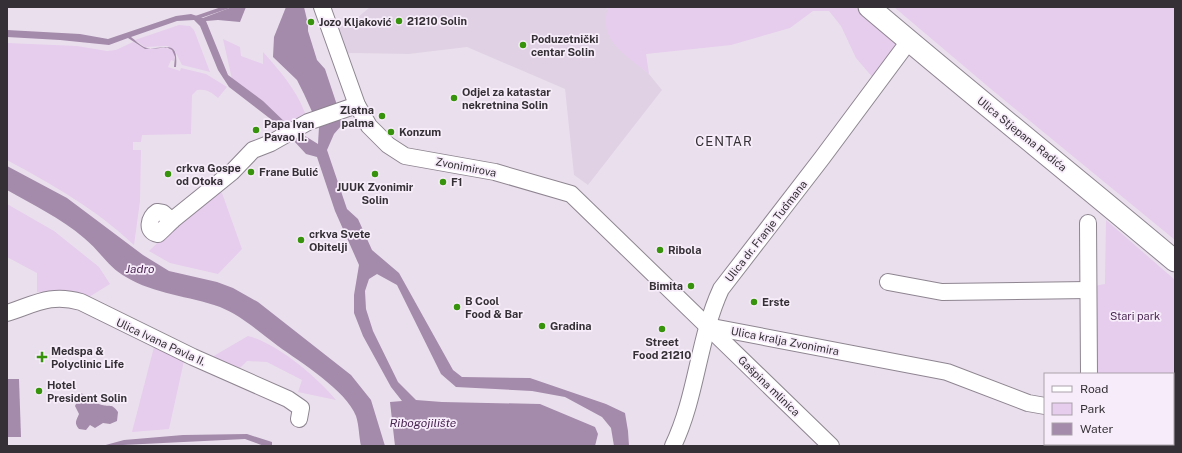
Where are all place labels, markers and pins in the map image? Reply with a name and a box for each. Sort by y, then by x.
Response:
place label: 21210 Solin [407,15,467,27]
place label: Jozo Kljaković [319,16,392,28]
marker: 21210 Solin [394,16,404,26]
marker: Jozo Kljaković [306,17,316,27]
place label: Poduzetnički centar Solin [531,33,599,58]
marker: Poduzetnički centar Solin [518,40,528,50]
place label: Odjel za katastar nekretnina Solin [462,86,551,111]
marker: Odjel za katastar nekretnina Solin [449,93,459,103]
place label: Zlatna palma [340,104,374,129]
marker: Zlatna palma [377,111,387,121]
place label: Papa Ivan Pavao II. [264,118,314,143]
marker: Papa Ivan Pavao II. [251,125,261,135]
place label: Konzum [399,126,441,138]
marker: Konzum [386,127,396,137]
place label: crkva Gospe od Otoka [176,162,241,187]
place label: Frane Bulić [259,166,318,178]
marker: Frane Bulić [246,167,256,177]
marker: crkva Gospe od Otoka [163,169,173,179]
marker: JUUK Zvonimir Solin [370,169,380,179]
place label: F1 [451,176,462,188]
marker: F1 [438,177,448,187]
place label: JUUK Zvonimir Solin [337,181,414,206]
place label: crkva Svete Obitelji [309,228,370,253]
marker: crkva Svete Obitelji [296,235,306,245]
place label: Ribola [668,244,701,256]
marker: Ribola [655,245,665,255]
place label: Bimita [649,280,683,292]
marker: Bimita [686,281,696,291]
place label: B Cool Food & Bar [465,295,523,320]
place label: Erste [762,296,790,308]
marker: Erste [749,297,759,307]
marker: B Cool Food & Bar [452,302,462,312]
place label: Gradina [550,320,591,332]
marker: Gradina [537,321,547,331]
marker: Street Food 21210 [657,324,667,334]
place label: Street Food 21210 [633,336,691,361]
place label: Medspa & Polyclinic Life [51,345,124,370]
marker: Medspa & Polyclinic Life [36,351,48,363]
place label: Hotel President Solin [47,379,127,404]
marker: Hotel President Solin [34,386,44,396]

